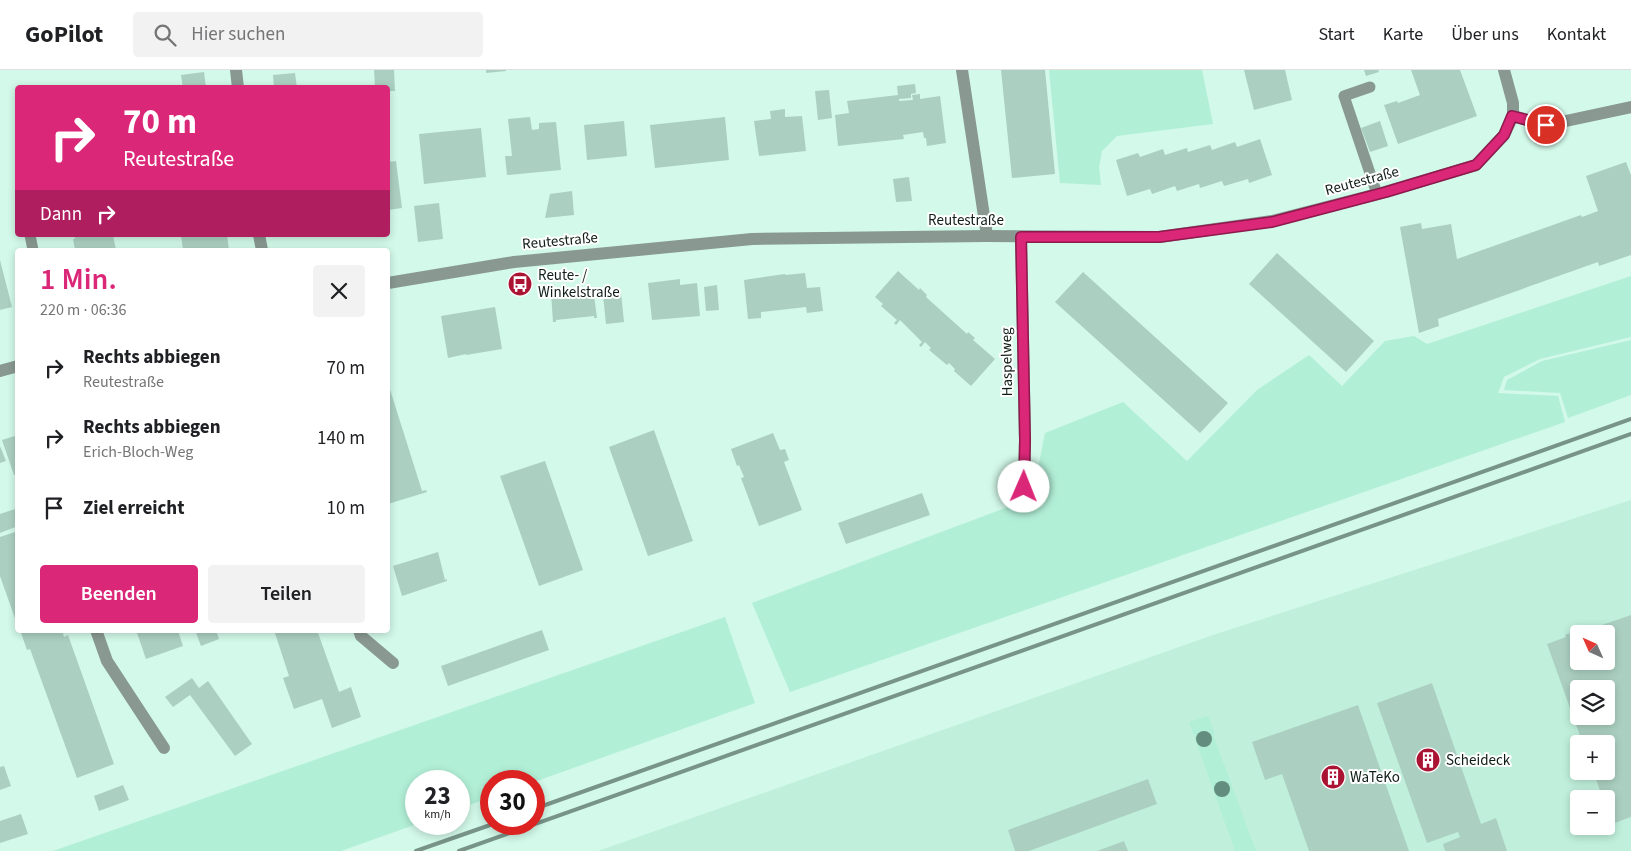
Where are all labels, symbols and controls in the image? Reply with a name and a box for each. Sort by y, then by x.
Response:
search box [133,12,483,57]
text: GoPilot [25,17,103,52]
icon: search [151,21,179,49]
text: Hier suchen [191,21,285,48]
text: Start [1318,22,1355,47]
text: Karte [1383,22,1423,47]
text: Über uns [1451,22,1519,47]
text: Kontakt [1547,22,1606,47]
text: 70 m [123,97,197,147]
pin [1525,104,1567,146]
icon: right [40,105,105,170]
icon: arrive [1532,111,1560,139]
text: Reutestraße [123,143,234,175]
street label: Reutestraße [1323,161,1401,201]
icon: right [92,200,120,228]
text: Dann [40,201,82,228]
street label: Reutestraße [928,210,1004,231]
street label: Reutestraße [521,227,599,255]
text: 1 Min. [40,258,117,301]
button: close [313,265,365,317]
place label: Reute- / Winkelstraße [538,265,620,303]
bus stop icon: Reute- / Winkelstraße [507,271,533,297]
text: 220 m · 06:36 [40,299,127,321]
street label: Haspelweg [996,327,1018,397]
text: Rechts abbiegen [83,344,221,371]
icon: right [40,354,68,382]
text: 70 m [327,355,365,382]
text: Reutestraße [83,371,164,393]
text: Rechts abbiegen [83,414,221,441]
icon: right [40,424,68,452]
text: 140 m [317,425,365,452]
text: Erich-Bloch-Weg [83,441,193,463]
position arrow [997,460,1049,512]
icon: arrive [40,494,68,522]
text: Ziel erreicht [83,495,184,522]
text: 10 m [327,495,365,522]
button: Beenden [40,565,198,623]
button: Teilen [208,565,365,623]
north arrow [1570,625,1615,670]
map controls [1570,625,1615,835]
button: layers [1570,680,1615,725]
button: + [1570,735,1615,780]
building icon: Scheideck [1415,747,1441,773]
place label: Scheideck [1446,750,1511,771]
building icon: WaTeKo [1320,764,1346,790]
place label: WaTeKo [1350,767,1400,788]
speed limit sign: 30 [480,770,545,835]
text: 23 [424,778,451,814]
button: − [1570,790,1615,835]
text: km/h [424,806,451,823]

